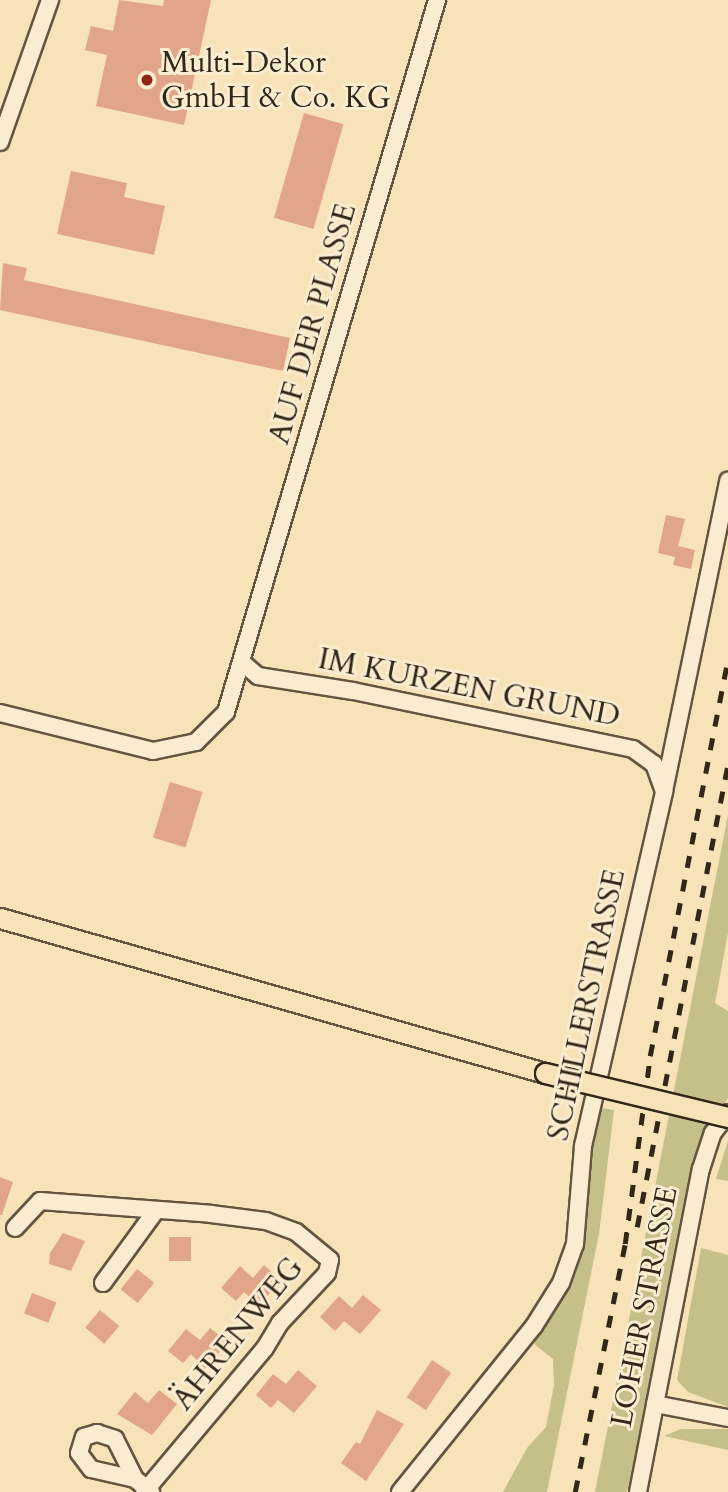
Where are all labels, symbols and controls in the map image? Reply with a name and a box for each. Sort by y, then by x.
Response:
place label: Multi-Dekor GmbH & Co. KG [161,45,391,116]
marker: Multi-Dekor GmbH & Co. KG [139,72,155,88]
street label: AUF DER PLASSE [261,200,365,448]
street label: IM KURZEN GRUND [315,641,623,735]
street label: SCHILLERSTRASSE [541,866,633,1144]
street label: LOHER STRASSE [604,1184,686,1430]
street label: ÄHRENWEG [165,1250,311,1418]

